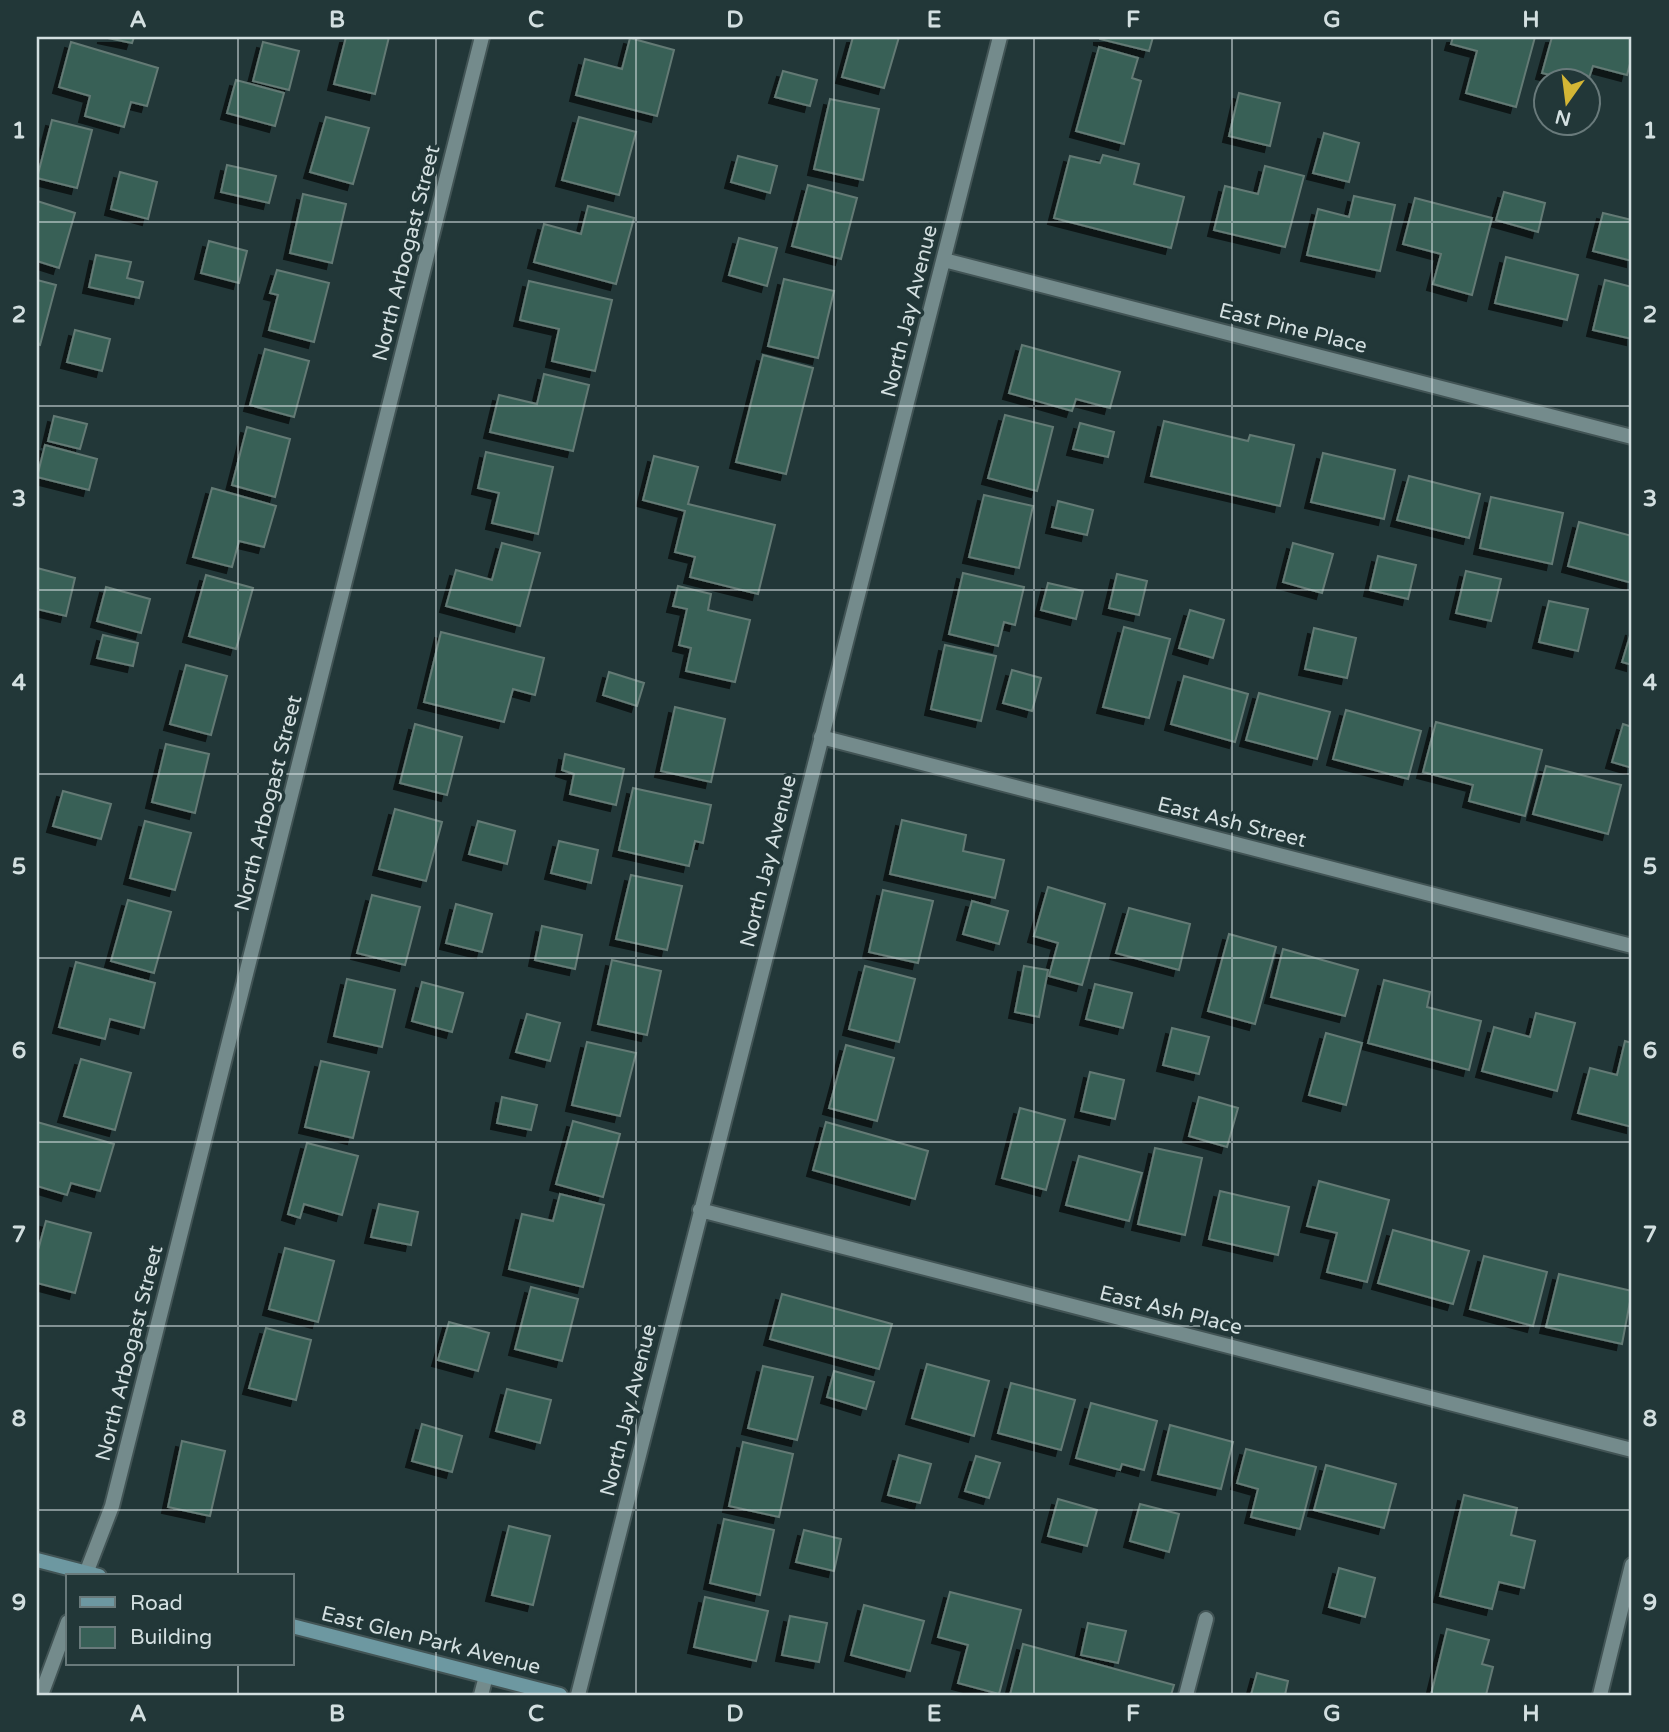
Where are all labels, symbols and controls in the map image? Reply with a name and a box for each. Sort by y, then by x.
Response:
text: A [129,6,147,34]
text: B [329,6,345,34]
text: C [528,6,544,34]
text: D [726,6,744,34]
text: E [927,6,941,34]
text: F [1126,6,1140,34]
text: G [1323,6,1341,34]
text: H [1522,6,1540,34]
north arrow [1532,66,1602,136]
text: N [1553,105,1573,130]
text: 1 [12,117,26,145]
text: 1 [1643,117,1657,145]
street label: North Arbogast Street [368,142,445,364]
street label: North Jay Avenue [876,222,943,400]
street label: East Pine Place [1216,298,1370,359]
text: 2 [12,301,26,329]
text: 2 [1643,301,1657,329]
text: 3 [12,485,26,513]
text: 3 [1643,485,1657,513]
text: 4 [12,669,27,697]
text: 4 [1643,669,1658,697]
street label: North Arbogast Street [230,692,307,914]
street label: North Jay Avenue [735,772,802,950]
street label: East Ash Street [1155,792,1309,853]
text: 5 [12,853,26,881]
text: 5 [1643,853,1657,881]
text: 6 [12,1037,26,1065]
text: 6 [1643,1037,1657,1065]
text: 7 [12,1221,26,1249]
text: 7 [1643,1221,1657,1249]
street label: North Arbogast Street [91,1242,168,1464]
street label: East Ash Place [1097,1281,1245,1340]
street label: North Jay Avenue [595,1321,662,1499]
text: 8 [12,1405,26,1433]
text: 8 [1643,1405,1657,1433]
legend [66,1574,294,1666]
text: 9 [12,1589,26,1617]
text: 9 [1643,1589,1657,1617]
text: Road [130,1591,183,1616]
street label: East Glen Park Avenue [319,1601,543,1680]
text: Building [130,1625,212,1650]
text: A [129,1700,147,1728]
text: B [329,1700,345,1728]
text: C [528,1700,544,1728]
text: D [726,1700,744,1728]
text: E [927,1700,941,1728]
text: F [1126,1700,1140,1728]
text: G [1323,1700,1341,1728]
text: H [1522,1700,1540,1728]

